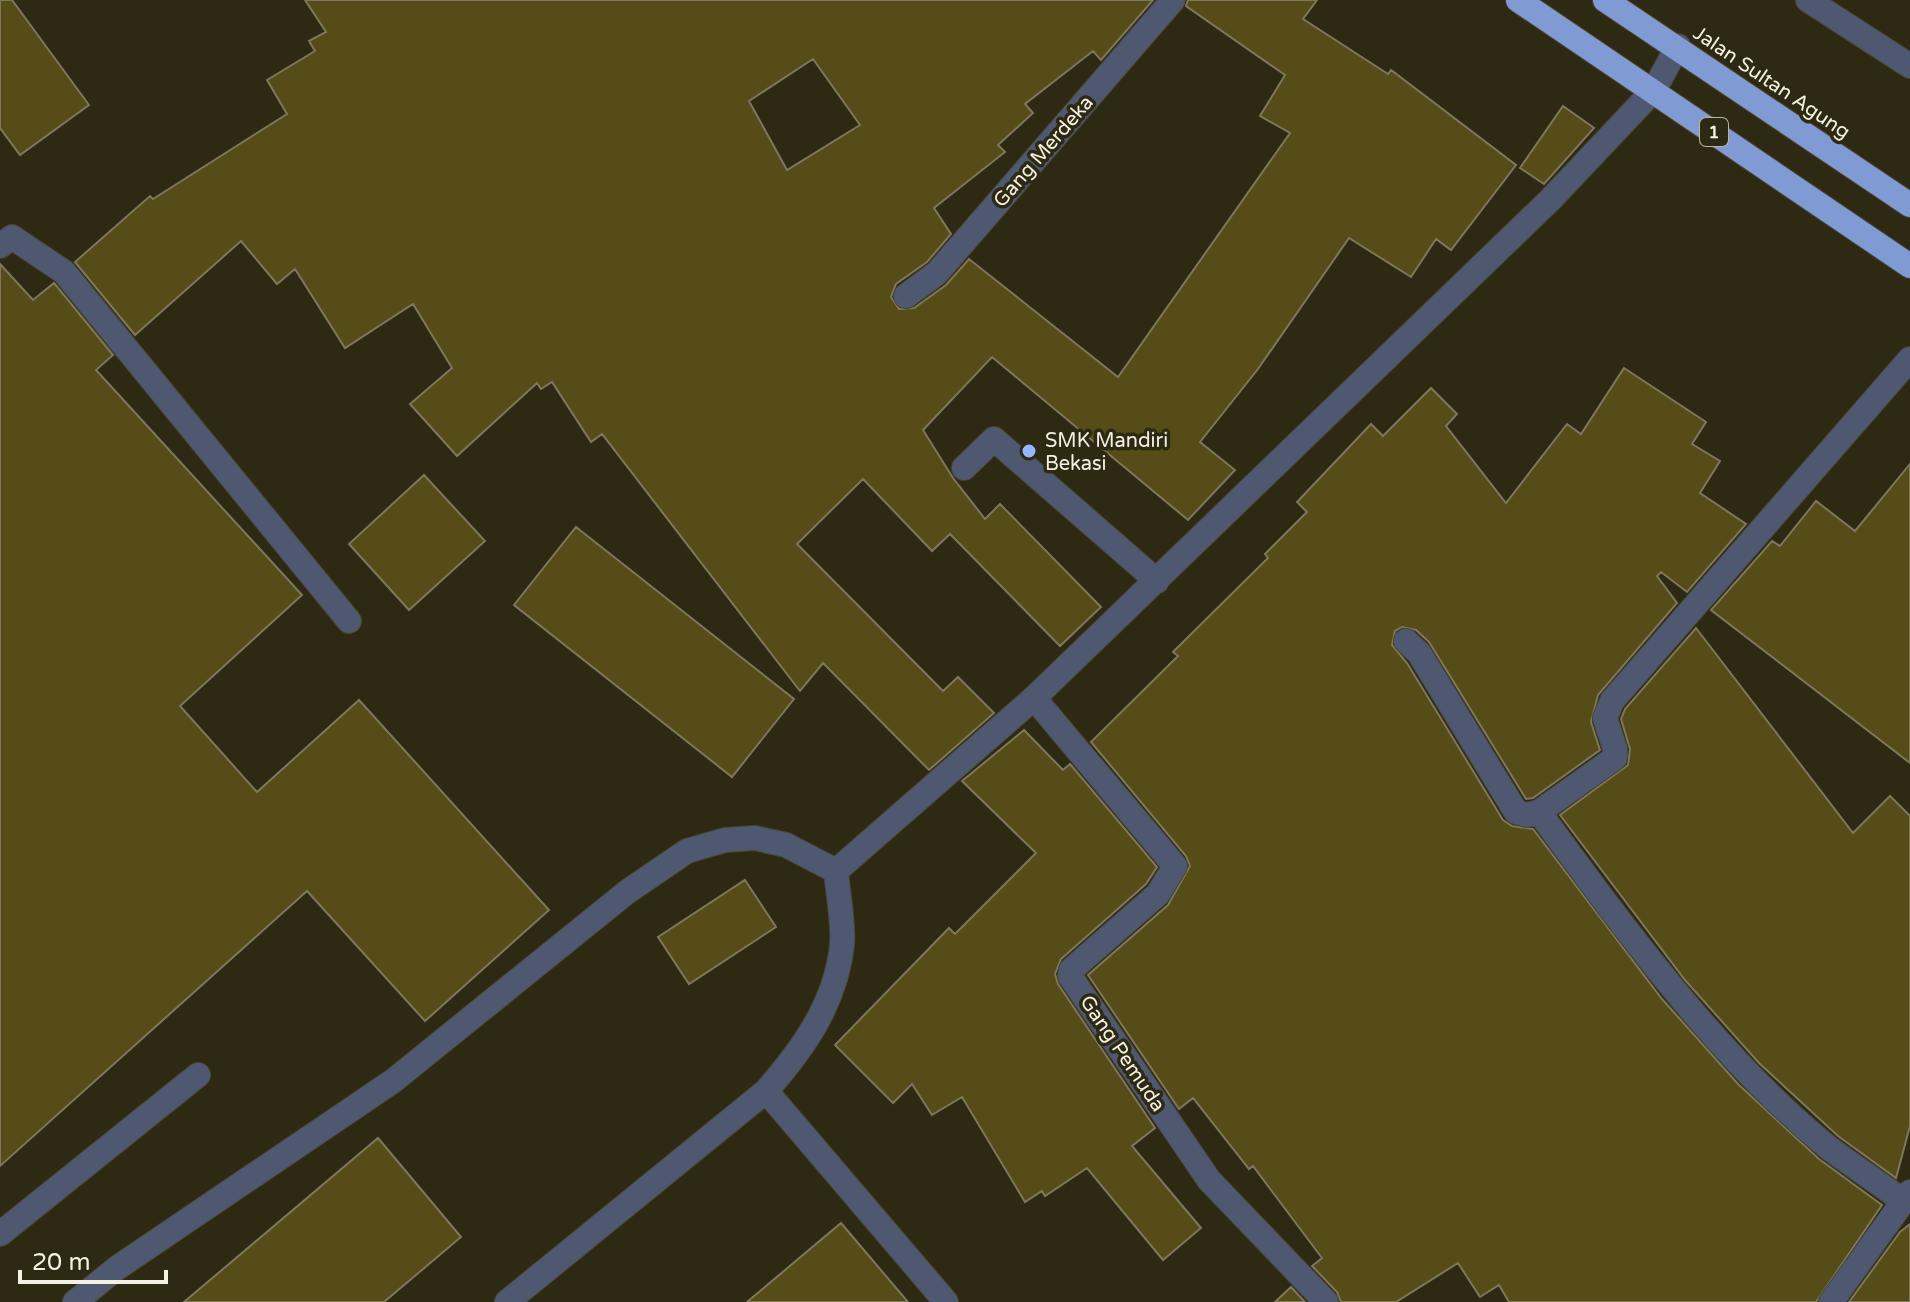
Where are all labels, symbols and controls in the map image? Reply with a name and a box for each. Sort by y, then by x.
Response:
street label: Jalan Sultan Agung [1688,21,1854,144]
street label: Gang Merdeka [989,91,1099,212]
road number: 1 [1700,118,1728,146]
place label: SMK Mandiri Bekasi [1045,429,1168,476]
marker: SMK Mandiri Bekasi [1020,442,1038,460]
street label: Gang Pemuda [1074,991,1170,1116]
scale bar [20,1234,166,1284]
text: 20 m [32,1248,90,1277]

